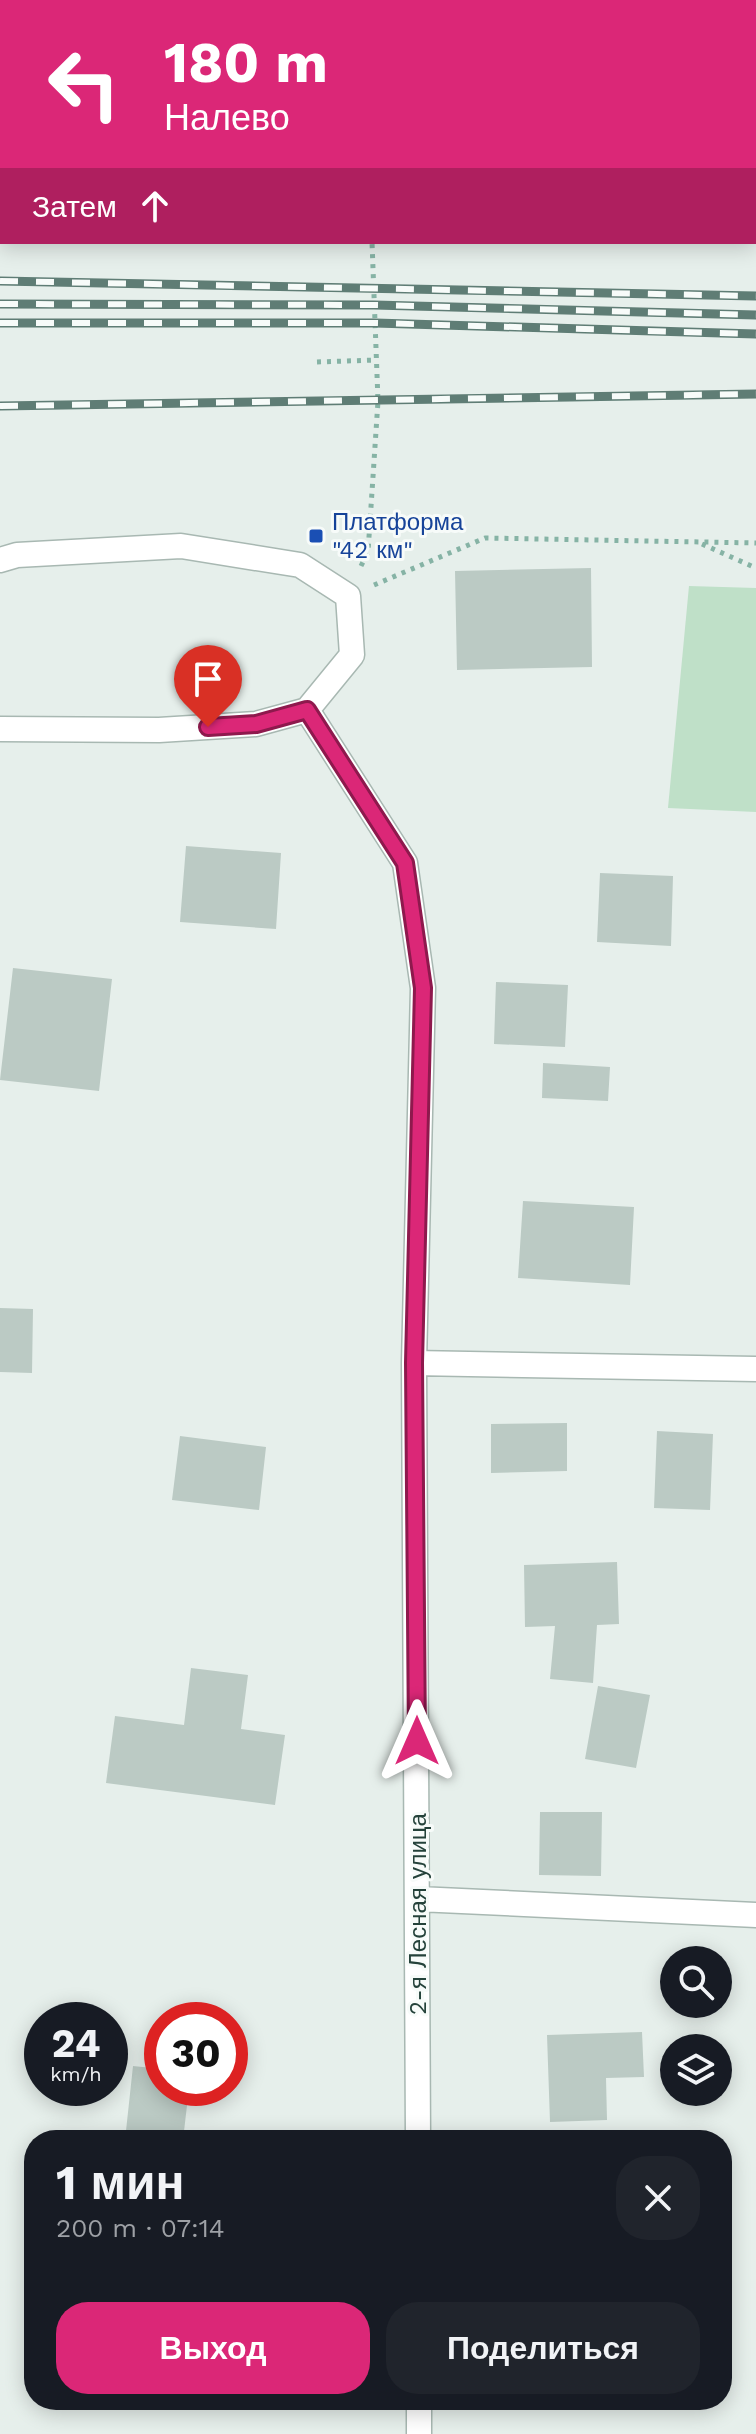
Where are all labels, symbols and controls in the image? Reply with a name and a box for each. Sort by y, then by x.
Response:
text: 180 m [164,30,328,96]
icon: left [32,32,136,136]
text: Налево [164,97,290,139]
icon: ahead [133,184,177,228]
text: Затем [32,189,117,224]
place label: Платформа "42 км" [332,508,464,564]
marker: Платформа "42 км" [307,527,325,545]
pin [174,645,242,727]
icon: arrive [186,657,230,701]
position arrow [375,1699,459,1783]
street label: 2-я Лесная улица [404,1812,432,2015]
map controls [660,1946,732,2106]
button: search [660,1946,732,2018]
speed limit sign: 30 [144,2002,248,2106]
text: 24 [51,2020,101,2067]
button: layers [660,2034,732,2106]
text: km/h [50,2062,102,2086]
text: 1 мин [56,2154,184,2211]
button: close [616,2156,700,2240]
text: 200 m · 07:14 [56,2213,225,2243]
button: Выход [56,2302,370,2394]
button: Поделиться [386,2302,700,2394]

